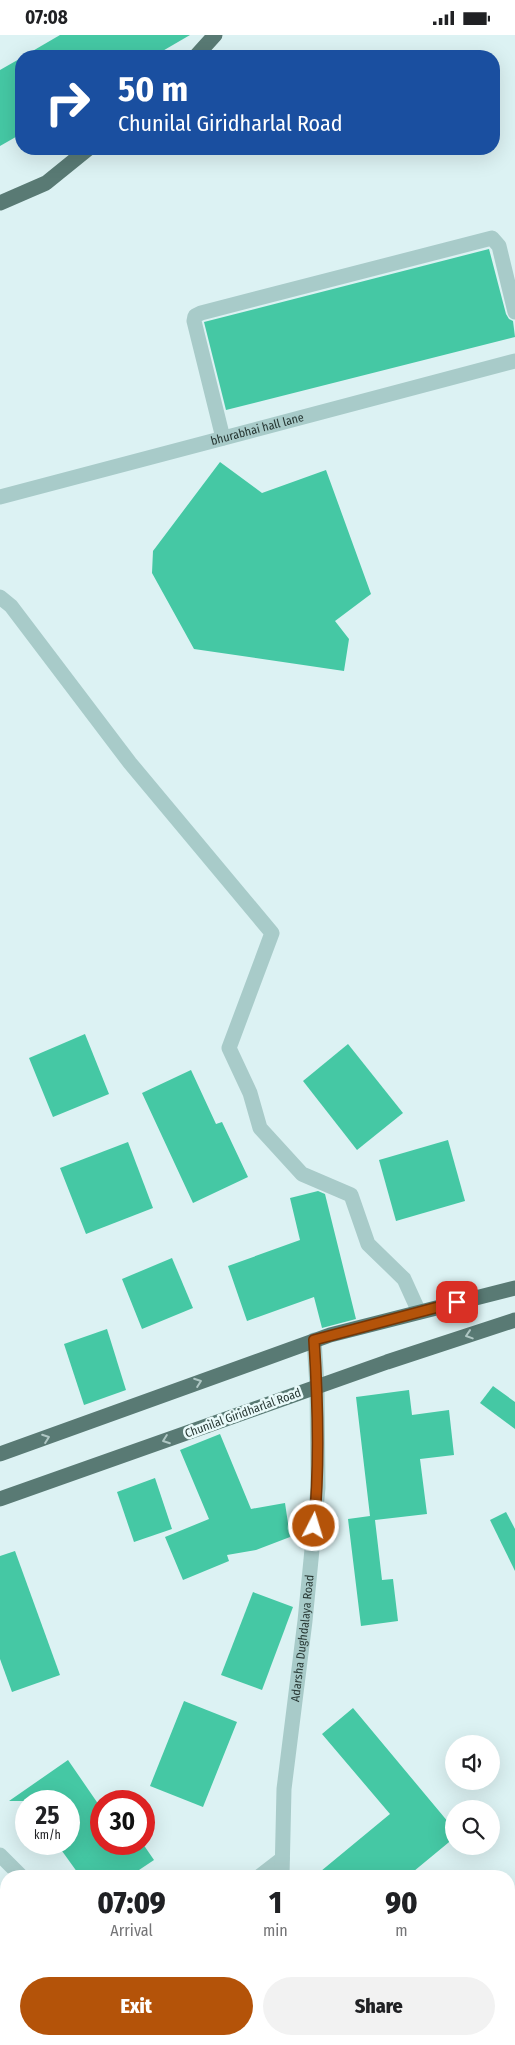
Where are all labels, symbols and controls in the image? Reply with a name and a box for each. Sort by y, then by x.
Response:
text: 07:08 [25,6,68,29]
text: 50 m [118,68,188,110]
icon: right [35,70,100,135]
text: Chunilal Giridharlal Road [118,110,343,137]
street label: bhurabhai hall lane [209,410,305,448]
pin [436,1281,478,1323]
icon: arrive [443,1288,471,1316]
one-way arrow [465,1329,473,1339]
one-way arrow [194,1378,202,1388]
street label: Chunilal Giridharlal Road [183,1385,303,1441]
one-way arrow [41,1434,50,1444]
one-way arrow [163,1434,171,1444]
position arrow [287,1499,339,1551]
street label: Adarsha Dughdalaya Road [288,1574,317,1703]
map controls [445,1735,500,1855]
button: sound [445,1735,500,1790]
speed limit sign: 30 [90,1790,155,1855]
button: search [445,1800,500,1855]
text: 25 [36,1801,59,1831]
text: km/h [34,1828,61,1842]
text: 07:09 [97,1885,166,1921]
text: 1 [269,1885,282,1921]
text: 90 [385,1885,418,1921]
text: Arrival [110,1921,153,1940]
text: min [263,1921,288,1940]
text: m [395,1921,408,1940]
button: Exit [20,1977,253,2035]
button: Share [263,1977,495,2035]

